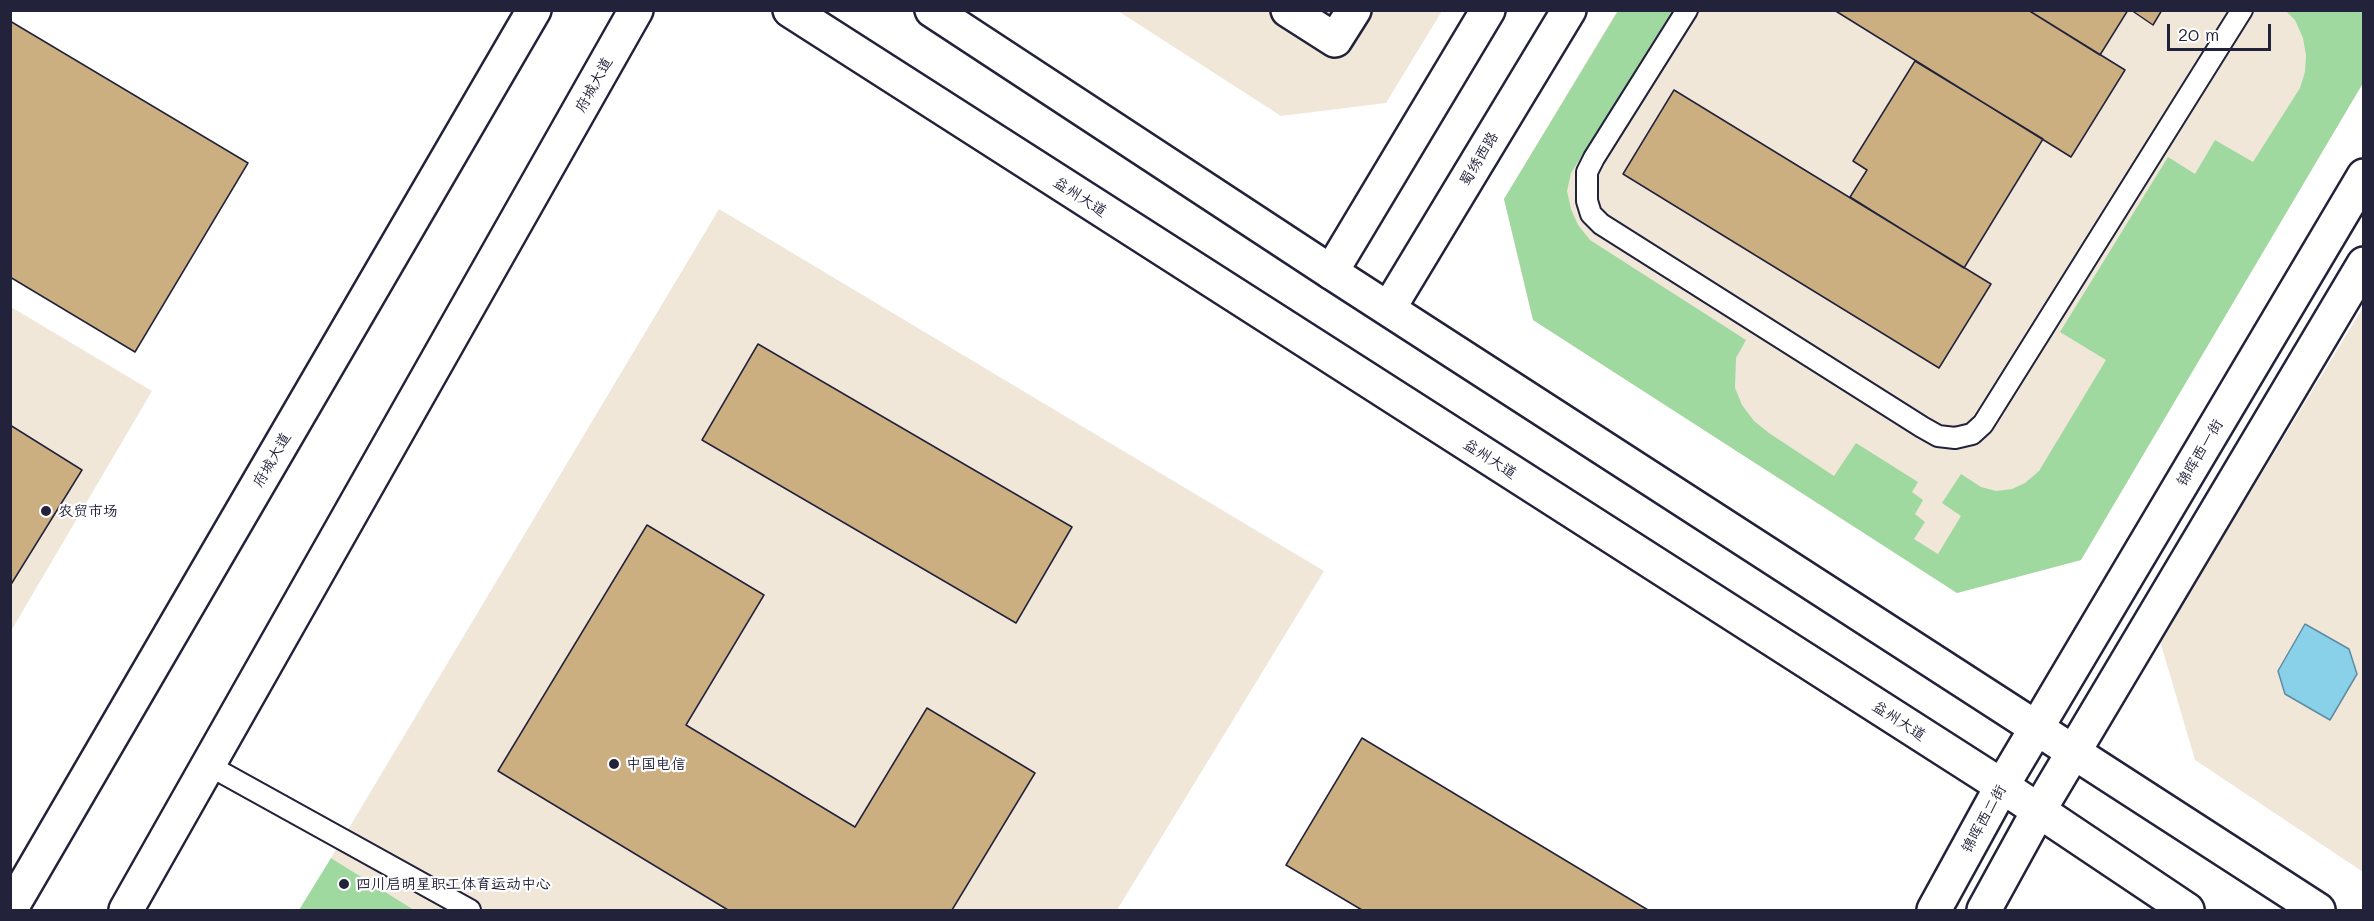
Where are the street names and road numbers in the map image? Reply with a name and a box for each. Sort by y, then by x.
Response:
street label: 府城大道 [572,54,616,116]
street label: 蜀绣西路 [1456,129,1502,189]
street label: 益州大道 [1050,173,1110,221]
street label: 锦晖西一街 [2173,416,2227,490]
street label: 府城大道 [249,430,295,490]
street label: 益州大道 [1460,435,1520,483]
street label: 益州大道 [1869,697,1929,745]
street label: 锦晖西二街 [1958,782,2010,856]

